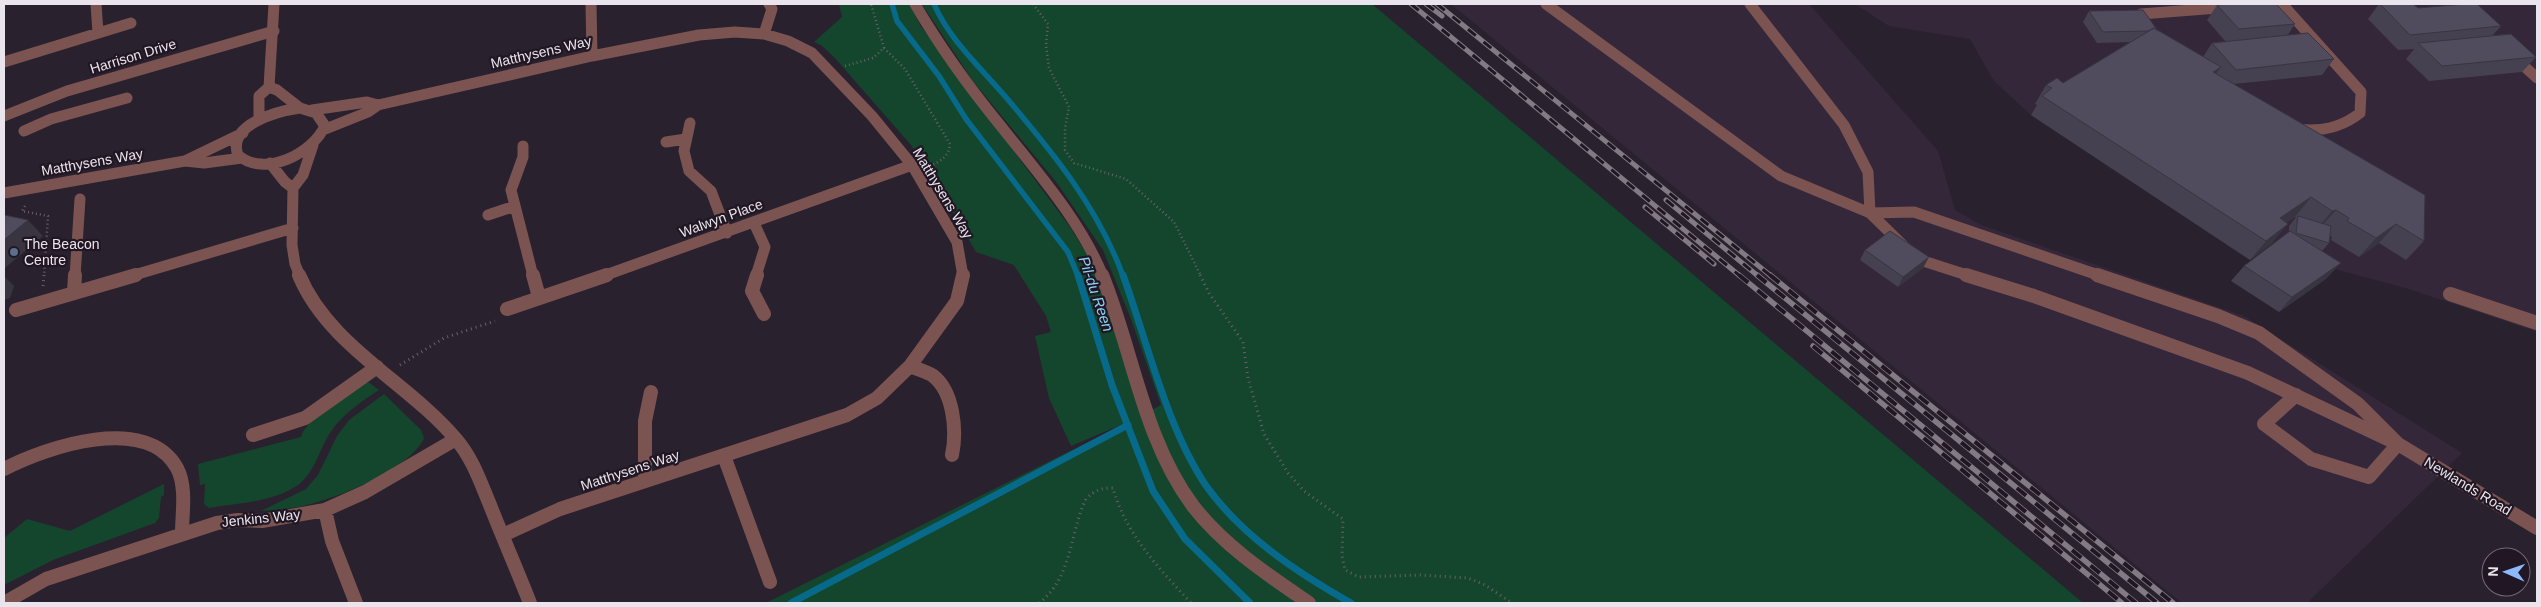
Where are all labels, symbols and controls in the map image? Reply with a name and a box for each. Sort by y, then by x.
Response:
street label: Matthysens Way [489,33,593,71]
street label: Harrison Drive [88,35,178,77]
street label: Matthysens Way [40,145,144,179]
street label: Matthysens Way [910,145,976,241]
street label: Walwyn Place [677,195,765,240]
place label: The Beacon Centre [24,236,100,268]
marker: The Beacon Centre [8,246,20,258]
water label: Pil-du Reen [1076,254,1117,334]
street label: Matthysens Way [579,446,681,494]
street label: Newlands Road [2422,454,2514,518]
street label: Jenkins Way [221,506,301,530]
north arrow [2481,547,2531,597]
text: N [2485,566,2501,577]

